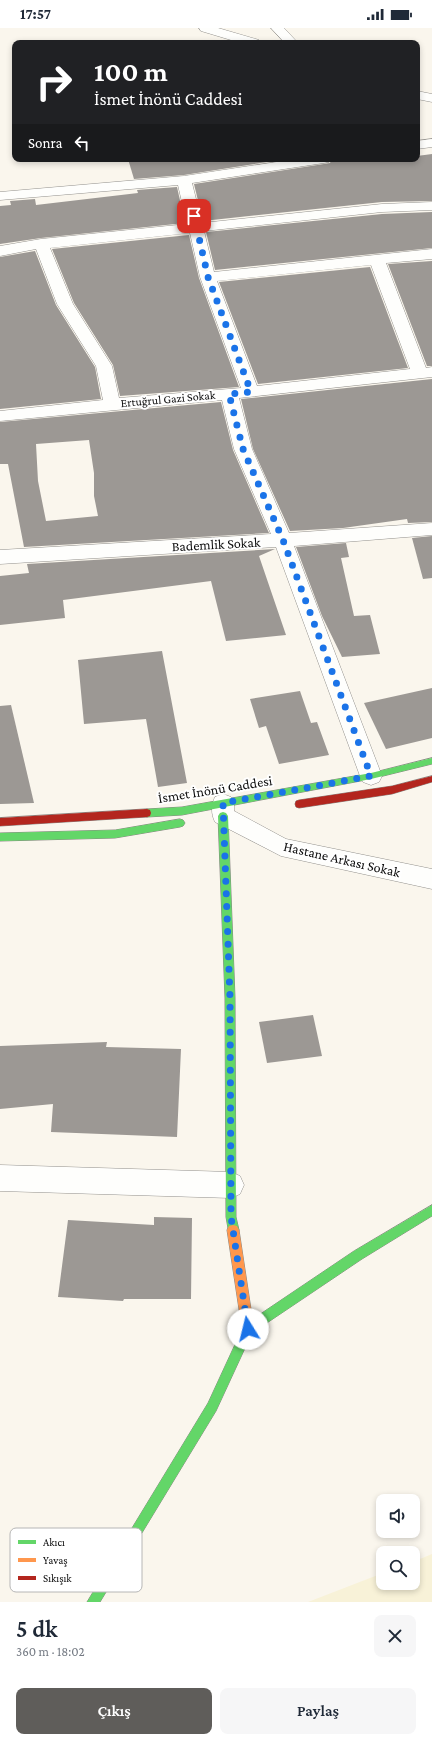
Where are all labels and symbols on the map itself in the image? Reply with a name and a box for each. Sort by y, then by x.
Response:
pin [177,199,211,233]
street label: Ertuğrul Gazi Sokak [120,388,216,410]
street label: Bademlik Sokak [171,534,261,554]
street label: İsmet İnönü Caddesi [157,772,274,806]
street label: Hastane Arkası Sokak [282,838,402,880]
position arrow [227,1308,269,1350]
legend [10,1528,142,1592]
text: Akıcı [43,1536,65,1548]
text: Yavaş [43,1554,68,1567]
text: Sıkışık [43,1572,72,1585]

